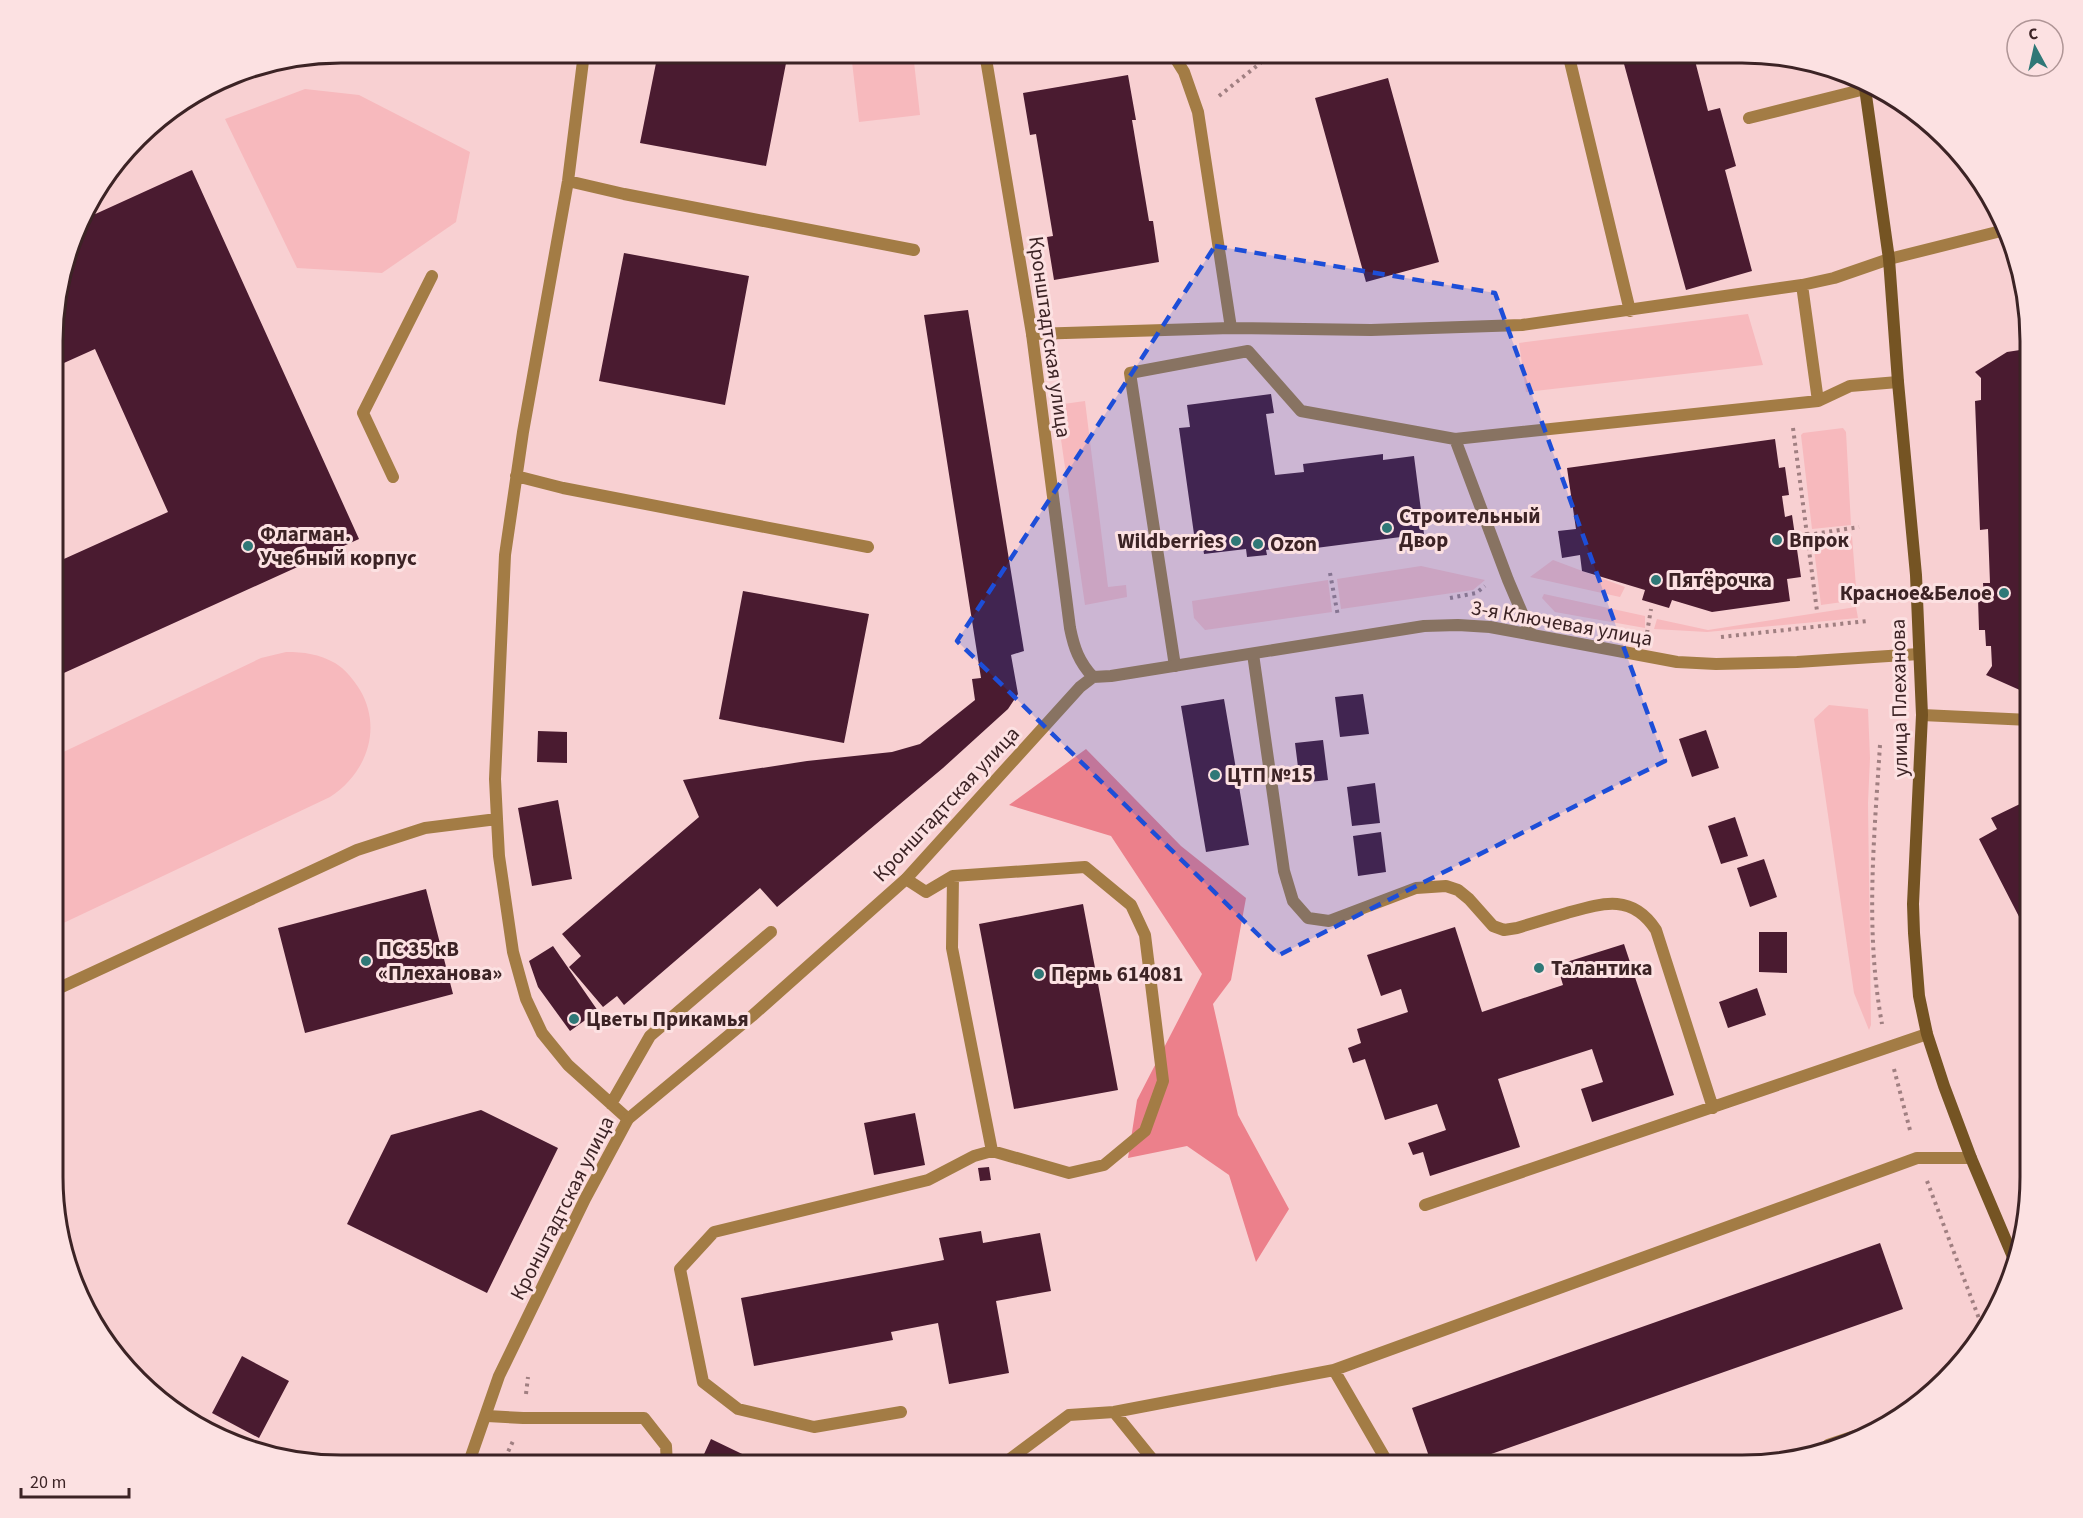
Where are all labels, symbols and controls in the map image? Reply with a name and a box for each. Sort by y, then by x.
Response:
north arrow [2005,18,2065,78]
text: С [2027,23,2039,46]
street label: Кронштадтская улица [1021,234,1079,440]
place label: Строительный Двор [1399,501,1540,555]
place label: Флагман. Учебный корпус [260,519,417,573]
marker: Строительный Двор [1380,521,1394,535]
place label: Впрок [1789,525,1849,555]
place label: Wildberries [1117,526,1224,556]
place label: Ozon [1270,529,1317,559]
marker: Впрок [1770,533,1784,547]
marker: Wildberries [1229,534,1243,548]
marker: Ozon [1251,537,1265,551]
marker: Флагман. Учебный корпус [241,539,255,553]
place label: Пятёрочка [1668,565,1772,595]
marker: Пятёрочка [1649,573,1663,587]
place label: Красное&Белое [1840,578,1992,608]
marker: Красное&Белое [1997,586,2011,600]
street label: 3-я Ключевая улица [1469,592,1655,654]
street label: улица Плеханова [1883,619,1915,777]
street label: Кронштадтская улица [866,719,1026,889]
place label: ЦТП №15 [1227,760,1313,790]
marker: ЦТП №15 [1208,768,1222,782]
place label: ПС 35 кВ «Плеханова» [378,934,502,988]
place label: Талантика [1551,953,1653,983]
marker: ПС 35 кВ «Плеханова» [359,954,373,968]
place label: Пермь 614081 [1051,959,1183,989]
marker: Талантика [1532,961,1546,975]
marker: Пермь 614081 [1032,967,1046,981]
place label: Цветы Прикамья [586,1004,749,1034]
marker: Цветы Прикамья [567,1012,581,1026]
street label: Кронштадтская улица [503,1111,621,1305]
scale bar [21,1461,129,1499]
text: 20 m [30,1470,66,1495]

